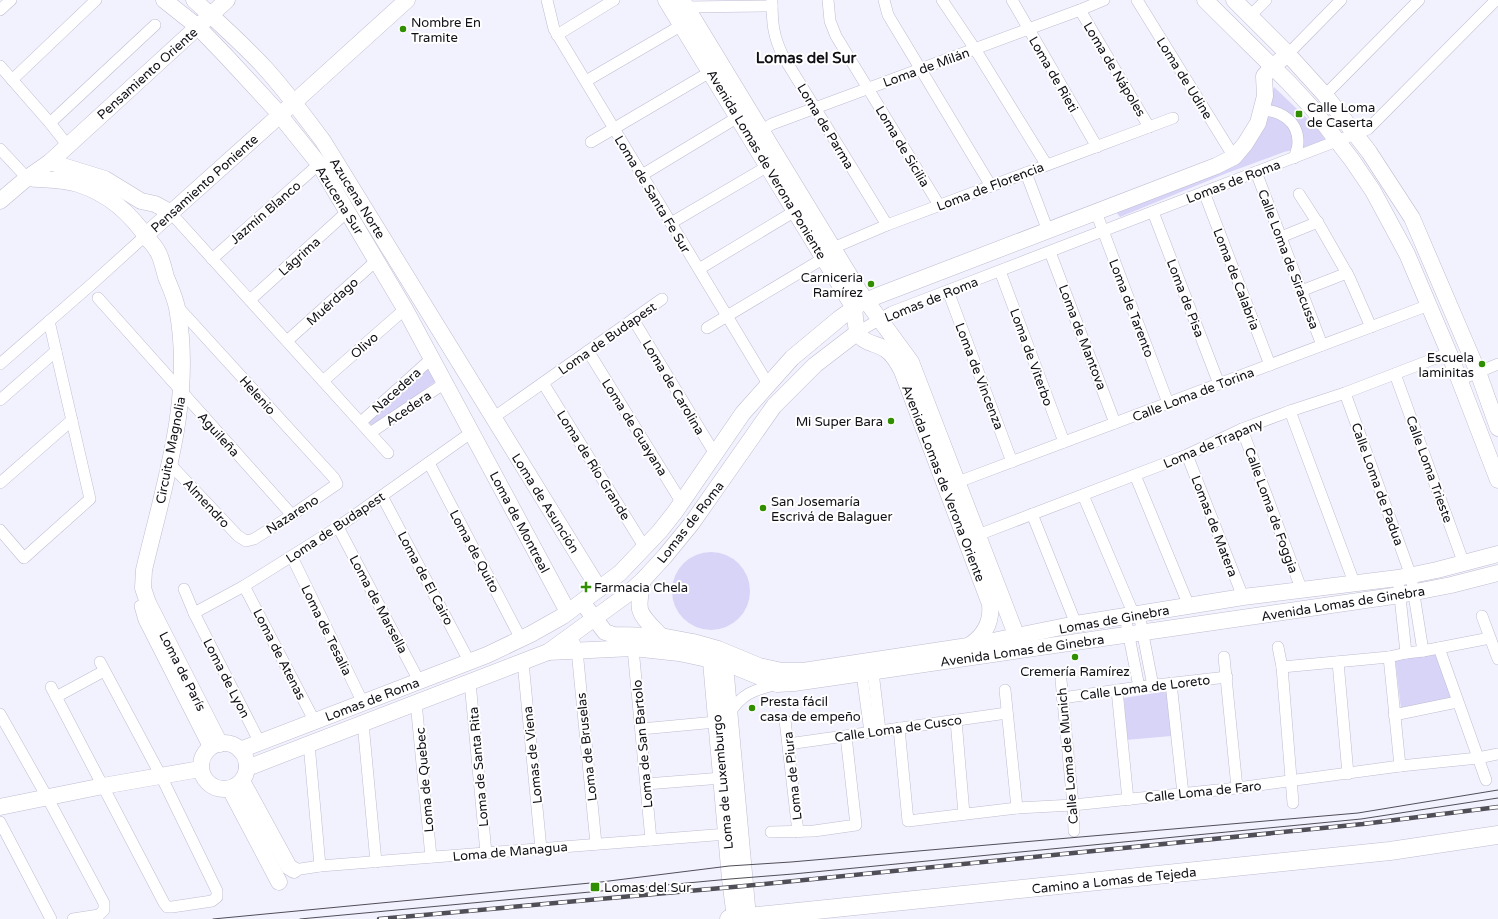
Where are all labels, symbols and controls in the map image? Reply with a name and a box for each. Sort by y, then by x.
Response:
place label: Nombre En Tramite [411,15,481,46]
street label: Loma de Nápoles [1080,19,1149,120]
street label: Pensamiento Oriente [94,24,201,123]
marker: Nombre En Tramite [398,24,408,34]
street label: Loma de Rieti [1025,34,1081,115]
street label: Loma de Udine [1153,35,1216,122]
street label: Loma de Milán [881,45,972,91]
district label: Lomas del Sur [756,49,857,67]
street label: Avenida Lomas de Verona Poniente [703,67,829,262]
street label: Loma de Parma [793,81,857,172]
place label: Calle Loma de Caserta [1307,100,1375,131]
street label: Loma de Sicilia [872,103,933,190]
marker: Calle Loma de Caserta [1294,109,1304,119]
street label: Pensamiento Poniente [148,131,262,236]
street label: Loma de Santa Fe Sur [611,133,694,256]
street label: Azucena Norte [326,155,388,242]
street label: Lomas de Roma [1184,157,1283,207]
street label: Loma de Florencia [935,159,1046,215]
street label: Azucena Sur [312,163,367,238]
street label: Jazmín Blanco [227,178,304,248]
street label: Calle Loma de Siracussa [1254,187,1322,332]
street label: Loma de Calabria [1209,226,1263,332]
street label: Lágrima [276,234,324,280]
street label: Loma de Tarento [1105,257,1157,360]
street label: Loma de Pisa [1163,257,1207,340]
place label: Carniceria Ramírez [801,270,863,301]
street label: Muérdago [304,274,362,329]
street label: Lomas de Roma [882,274,981,326]
marker: Carniceria Ramírez [866,279,876,289]
street label: Loma de Mantova [1055,282,1109,392]
street label: Loma de Budapest [555,299,660,379]
street label: Loma de Viterbo [1006,306,1056,408]
street label: Loma de Vincenza [951,321,1007,432]
street label: Olivo [348,329,382,362]
street label: Loma de Carolina [639,337,708,438]
place label: Escuela laminitas [1419,350,1474,381]
marker: Escuela laminitas [1477,359,1487,369]
street label: Calle Loma de Torina [1130,364,1256,426]
street label: Nacedera [369,365,424,417]
street label: Helenio [236,373,279,418]
street label: Loma de Guayana [598,376,670,479]
street label: Avenida Lomas de Verona Oriente [898,383,988,584]
street label: Acedera [383,388,434,430]
street label: Circuito Magnolia [153,395,189,505]
street label: Loma de Río Grande [553,408,633,523]
street label: Aguileña [194,409,243,460]
place label: Mi Super Bara [796,414,883,430]
street label: Calle Loma Trieste [1402,414,1456,525]
marker: Mi Super Bara [886,416,896,426]
street label: Loma de Trapany [1161,416,1266,472]
street label: Calle Loma de Padua [1347,421,1407,548]
street label: Calle Loma de Foggia [1241,445,1301,575]
street label: Loma de Asunción [508,451,582,556]
street label: Loma de Montreal [486,469,553,576]
street label: Lomas de Matera [1187,473,1241,579]
street label: Almendro [180,476,233,531]
street label: Lomas de Roma [654,478,728,567]
street label: Loma de Budapest [283,489,388,567]
street label: Nazareno [263,492,322,538]
place label: San Josemaría Escrivá de Balaguer [771,494,892,525]
marker: San Josemaría Escrivá de Balaguer [758,503,768,513]
street label: Loma de Quito [446,507,503,596]
street label: Loma de El Cairo [394,529,457,628]
street label: Loma de Marsella [345,553,411,656]
place label: Farmacia Chela [594,580,688,596]
marker: Farmacia Chela [581,582,591,592]
street label: Loma de Tesalia [297,583,355,678]
street label: Avenida Lomas de Ginebra [1260,583,1426,625]
street label: Lomas de Ginebra [1058,602,1171,638]
street label: Loma de Atenas [249,606,309,703]
street label: Loma de París [155,629,209,714]
street label: Avenida Lomas de Ginebra [939,632,1105,670]
street label: Loma de Lyon [199,636,253,721]
marker: Cremería Ramírez [1070,652,1080,662]
place label: Cremería Ramírez [1020,664,1130,680]
street label: Calle Loma de Loreto [1079,672,1211,704]
street label: Lomas de Roma [323,675,422,725]
street label: Loma de San Bartolo [629,679,657,809]
street label: Calle Loma de Munich [1054,687,1082,825]
street label: Loma de Bruselas [573,692,601,802]
place label: Presta fácil casa de empeño [760,694,861,725]
marker: Presta fácil casa de empeño [747,703,757,713]
street label: Lomas de Viena [520,705,546,804]
street label: Loma de Santa Rita [466,706,492,828]
street label: Calle Loma de Cusco [833,712,963,746]
street label: Loma de Luxemburgo [709,714,737,850]
street label: Loma de Quebec [412,727,438,833]
street label: Loma de Piura [780,731,806,821]
street label: Calle Loma de Faro [1144,778,1262,806]
street label: Loma de Managua [452,839,568,865]
street label: Camino a Lomas de Tejeda [1031,864,1197,898]
place label: Lomas del Sur [604,880,691,896]
marker: Lomas del Sur [589,881,601,893]

